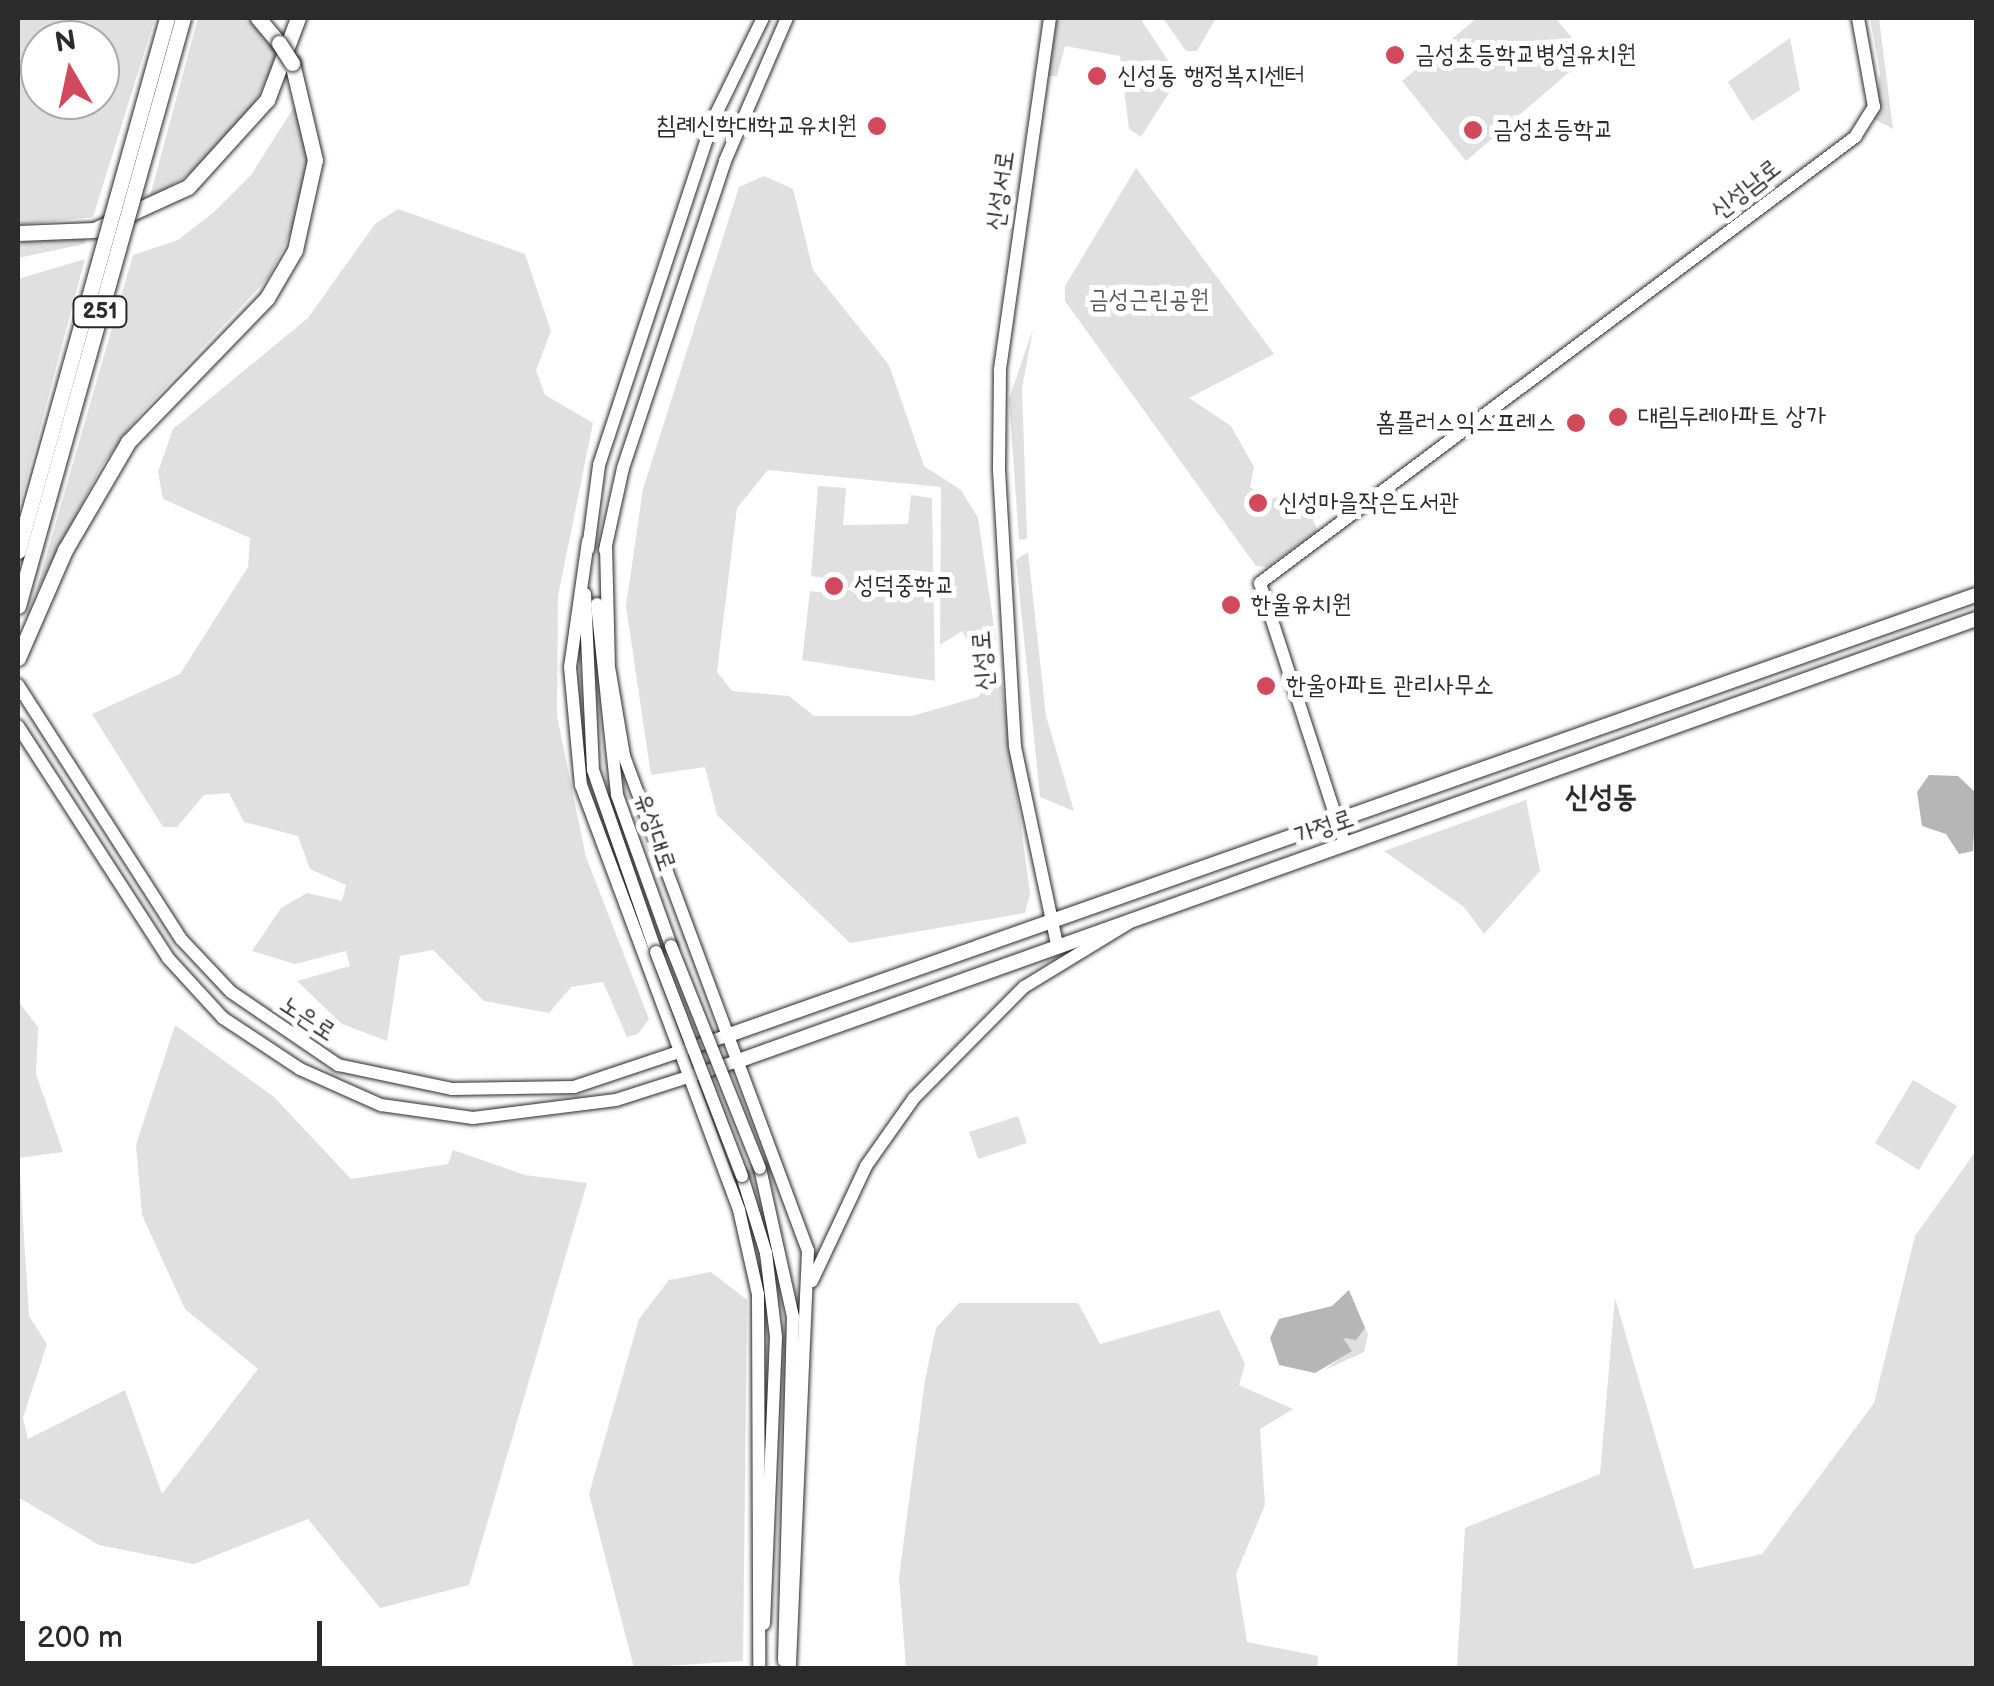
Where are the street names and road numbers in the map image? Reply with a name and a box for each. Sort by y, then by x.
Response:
street label: 신성서로 [981,149,1021,233]
street label: 신성남로 [1705,153,1787,227]
road number: 251 [70,295,130,329]
street label: 신성로 [967,630,1001,692]
street label: 유성대로 [627,789,681,875]
street label: 가정로 [1291,804,1357,852]
street label: 노은로 [274,990,340,1048]

